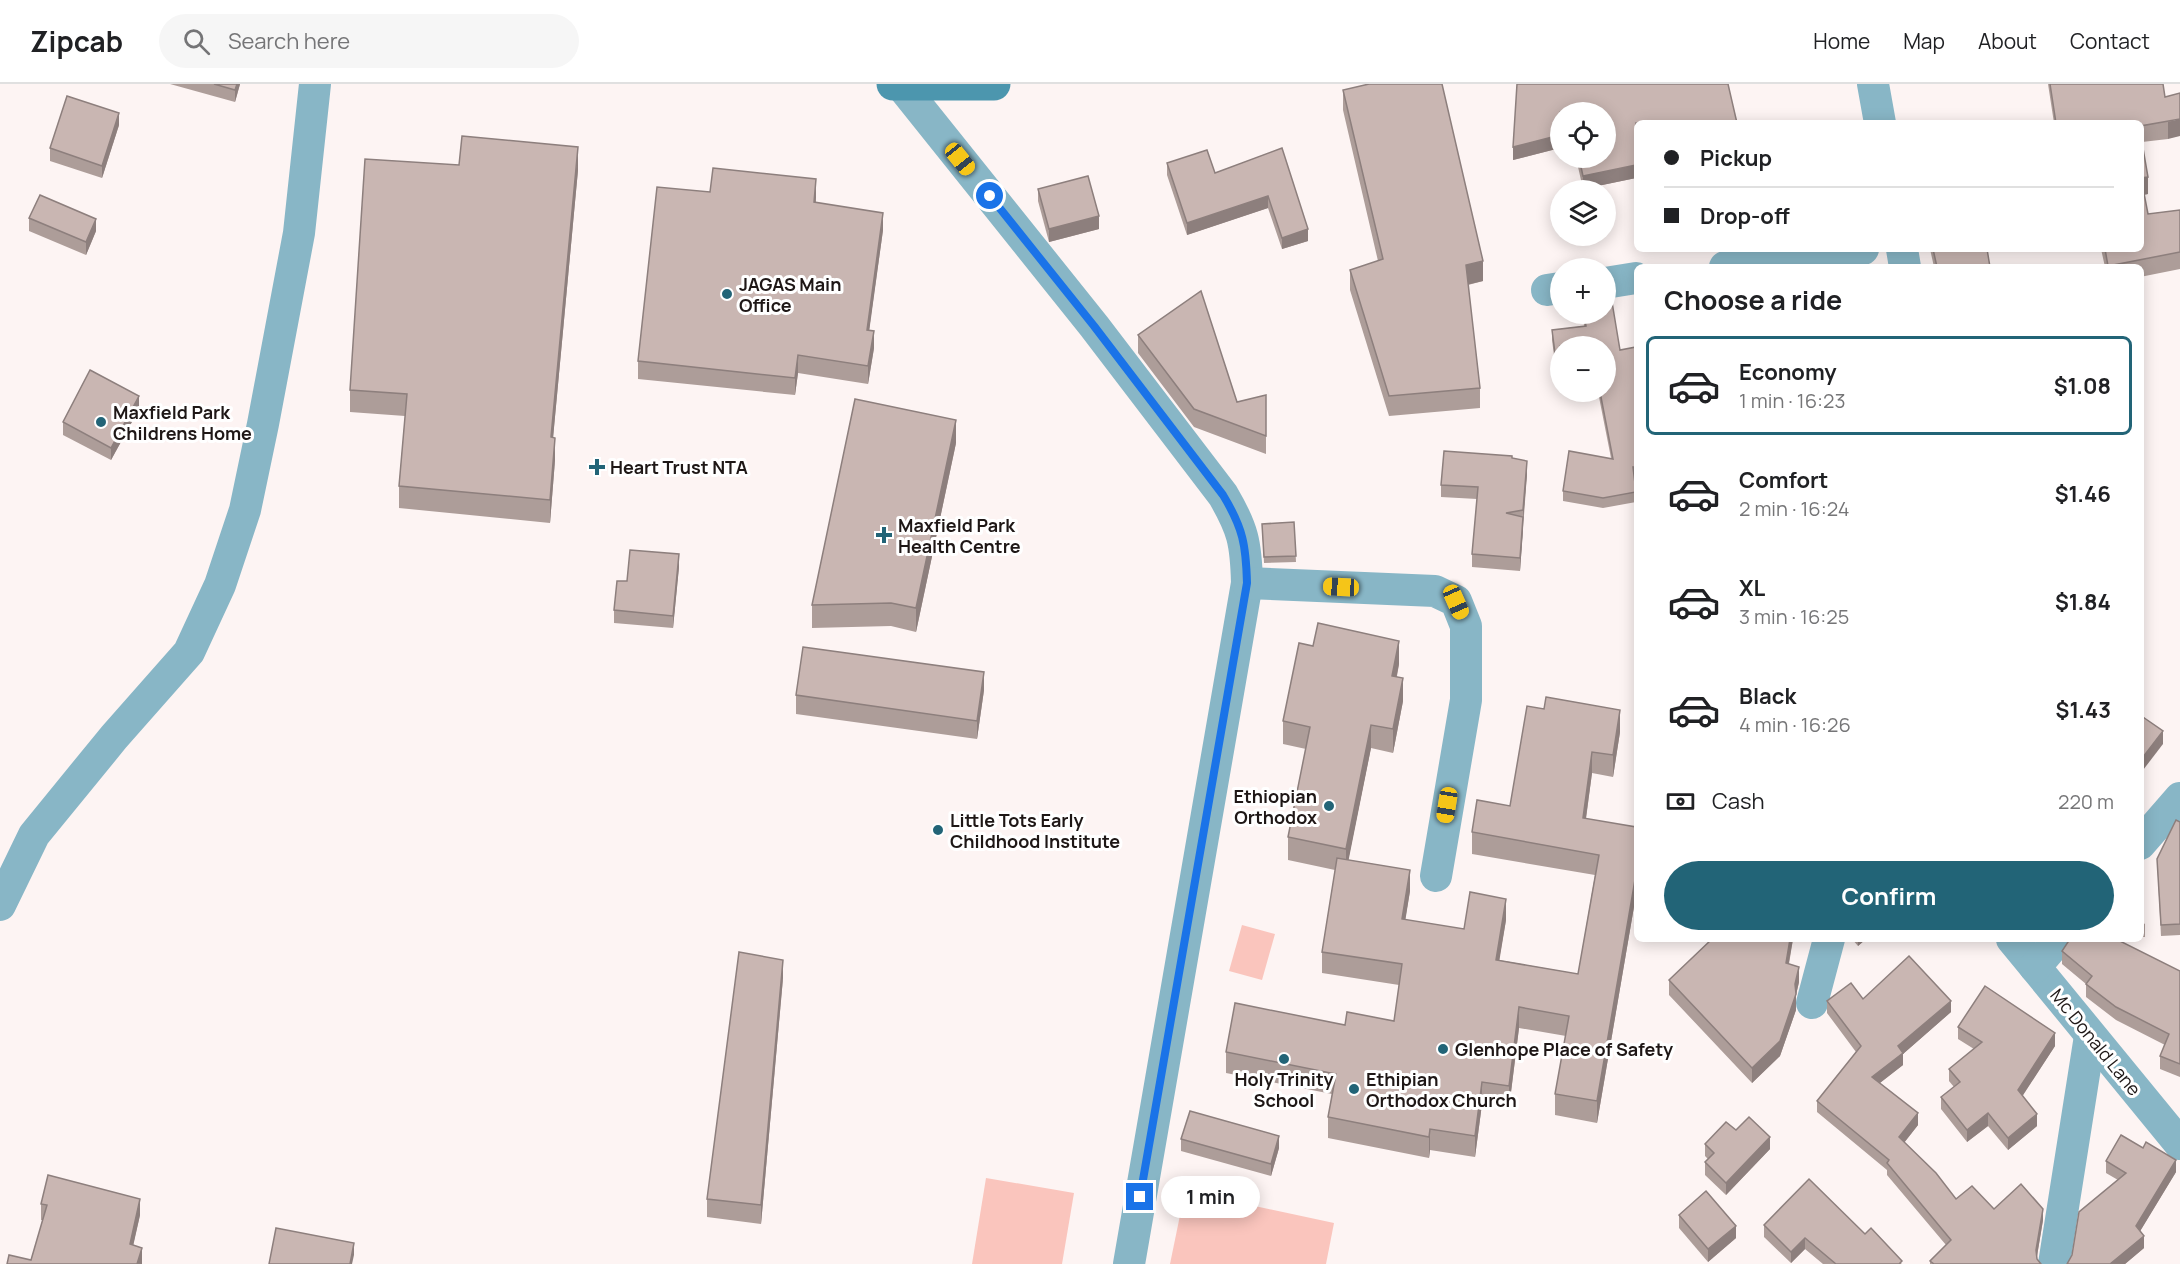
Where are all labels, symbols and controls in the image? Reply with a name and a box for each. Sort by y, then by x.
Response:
search box [159,14,579,68]
text: Zipcab [30,22,123,60]
icon: search [180,25,213,58]
text: Search here [228,26,350,56]
text: Home [1813,27,1870,55]
text: Map [1903,27,1945,55]
text: About [1978,27,2037,55]
text: Contact [2070,27,2150,55]
map controls [1550,102,1616,402]
button: locate [1550,102,1616,168]
car [942,139,978,179]
text: Pickup [1700,143,1772,173]
button: layers [1550,180,1616,246]
route start [976,182,1003,209]
text: Drop-off [1700,201,1790,231]
button: + [1550,258,1616,324]
place label: JAGAS Main Office [739,272,841,317]
text: Choose a ride [1664,281,1842,318]
marker: JAGAS Main Office [720,287,734,301]
button: − [1550,336,1616,402]
text: Economy [1739,357,1837,387]
icon: car [1667,359,1721,413]
text: $1.08 [2054,371,2111,401]
text: 1 min · 16:23 [1739,387,1846,414]
place label: Maxfield Park Childrens Home [113,400,252,445]
marker: Maxfield Park Childrens Home [94,415,108,429]
place label: Heart Trust NTA [610,455,748,479]
marker: Heart Trust NTA [588,458,606,476]
text: Comfort [1739,465,1828,495]
icon: car [1667,467,1721,521]
text: $1.46 [2055,479,2111,509]
text: 2 min · 16:24 [1739,495,1849,522]
place label: Maxfield Park Health Centre [898,513,1021,558]
marker: Maxfield Park Health Centre [875,526,893,544]
text: XL [1739,573,1765,603]
icon: car [1667,575,1721,629]
car [1323,577,1359,597]
car [1440,582,1472,622]
text: $1.84 [2055,587,2111,617]
text: 3 min · 16:25 [1739,603,1849,630]
text: Black [1739,681,1796,711]
icon: car [1667,683,1721,737]
text: $1.43 [2056,695,2111,725]
text: 4 min · 16:26 [1739,711,1851,738]
place label: Ethiopian Orthodox [1233,784,1317,829]
icon: cash [1664,785,1697,818]
car [1435,786,1459,824]
text: Cash [1712,786,1765,816]
text: 220 m [2058,788,2114,815]
marker: Ethiopian Orthodox [1322,799,1336,813]
place label: Little Tots Early Childhood Institute [950,808,1120,853]
marker: Little Tots Early Childhood Institute [931,823,945,837]
button: Confirm [1664,861,2114,930]
street label: Mc Donald Lane [2045,984,2147,1100]
place label: Glenhope Place of Safety [1455,1037,1673,1061]
marker: Glenhope Place of Safety [1436,1042,1450,1056]
marker: Holy Trinity School [1277,1052,1291,1066]
place label: Holy Trinity School [1235,1067,1333,1112]
place label: Ethipian Orthodox Church [1366,1067,1517,1112]
marker: Ethipian Orthodox Church [1347,1082,1361,1096]
callout: 1 min [1161,1176,1260,1218]
route end [1126,1183,1153,1210]
text: 1 min [1186,1183,1235,1210]

